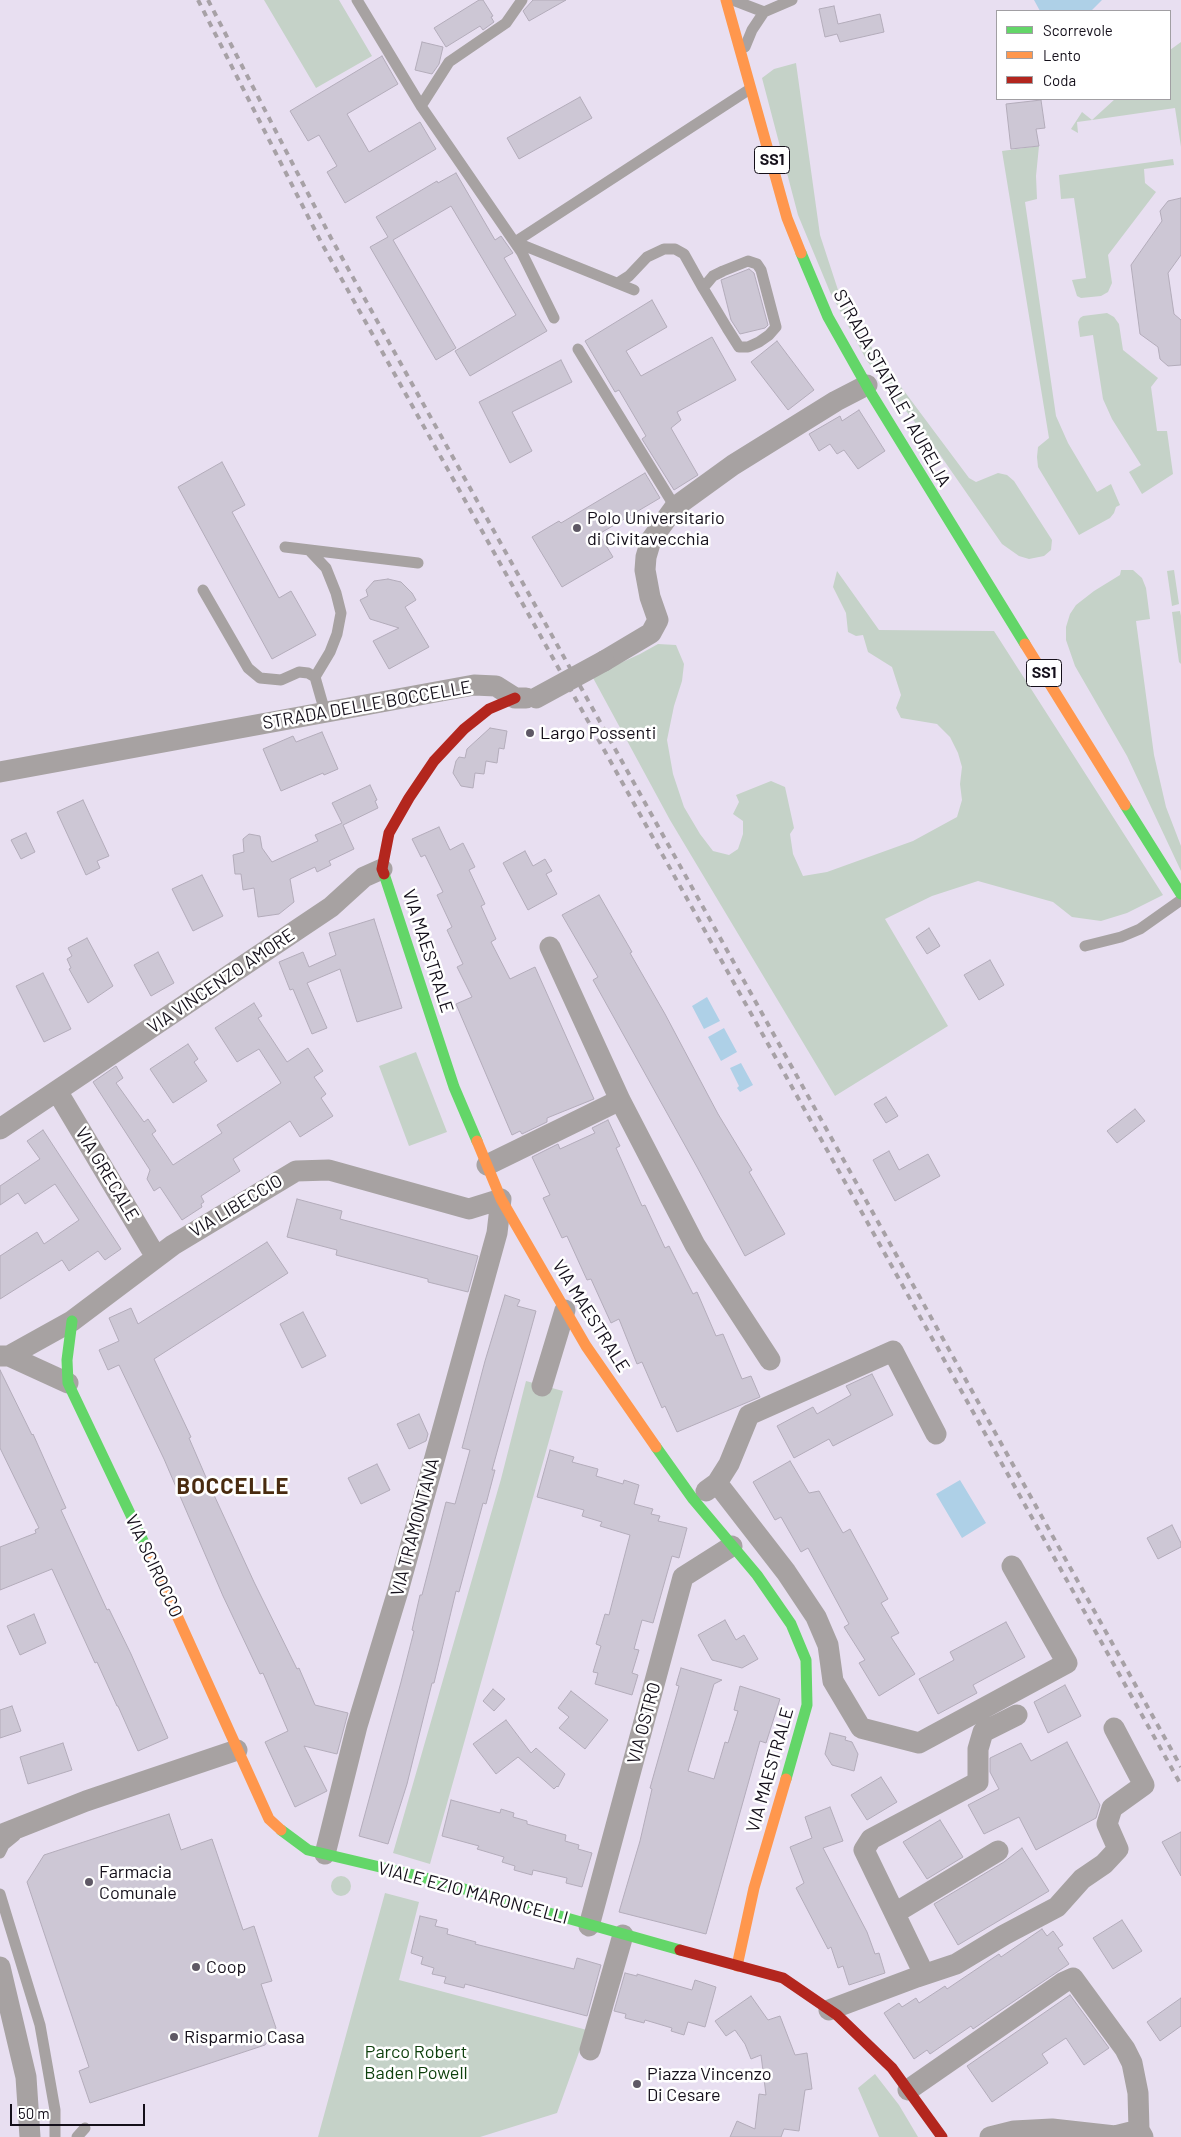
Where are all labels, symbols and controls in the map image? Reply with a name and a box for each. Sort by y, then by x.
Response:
legend [996,10,1171,100]
text: Scorrevole [1043,21,1113,39]
text: Lento [1043,46,1081,64]
text: Coda [1043,71,1076,89]
road number: SS1 [754,146,790,174]
street label: STRADA STATALE 1 AURELIA [829,286,955,490]
place label: Polo Universitario di Civitavecchia [587,507,725,550]
marker: Polo Universitario di Civitavecchia [571,522,583,534]
road number: SS1 [1026,660,1062,686]
street label: STRADA DELLE BOCCELLE [261,676,473,734]
place label: Largo Possenti [540,722,656,744]
marker: Largo Possenti [524,727,536,739]
street label: VIA MAESTRALE [398,887,458,1015]
street label: VIA VINCENZO AMORE [143,924,299,1038]
street label: VIA GRECALE [71,1123,143,1225]
street label: VIA LIBECCIO [186,1170,286,1242]
street label: VIA MAESTRALE [548,1256,634,1376]
street label: VIA TRAMONTANA [386,1456,444,1598]
district label: BOCCELLE [176,1474,290,1500]
street label: VIA SCIROCCO [121,1511,187,1621]
street label: VIA OSTRO [623,1680,665,1766]
street label: VIA MAESTRALE [742,1705,798,1835]
street label: VIALE EZIO MARONCELLI [375,1857,571,1929]
place label: Farmacia Comunale [99,1861,177,1904]
marker: Farmacia Comunale [83,1876,95,1888]
place label: Coop [206,1956,246,1978]
marker: Coop [190,1961,202,1973]
place label: Risparmio Casa [184,2026,305,2048]
marker: Risparmio Casa [168,2031,180,2043]
park label: Parco Robert Baden Powell [364,2041,468,2084]
place label: Piazza Vincenzo Di Cesare [647,2063,771,2106]
marker: Piazza Vincenzo Di Cesare [631,2078,643,2090]
scale bar [12,2094,148,2126]
text: 50 m [18,2104,50,2122]

